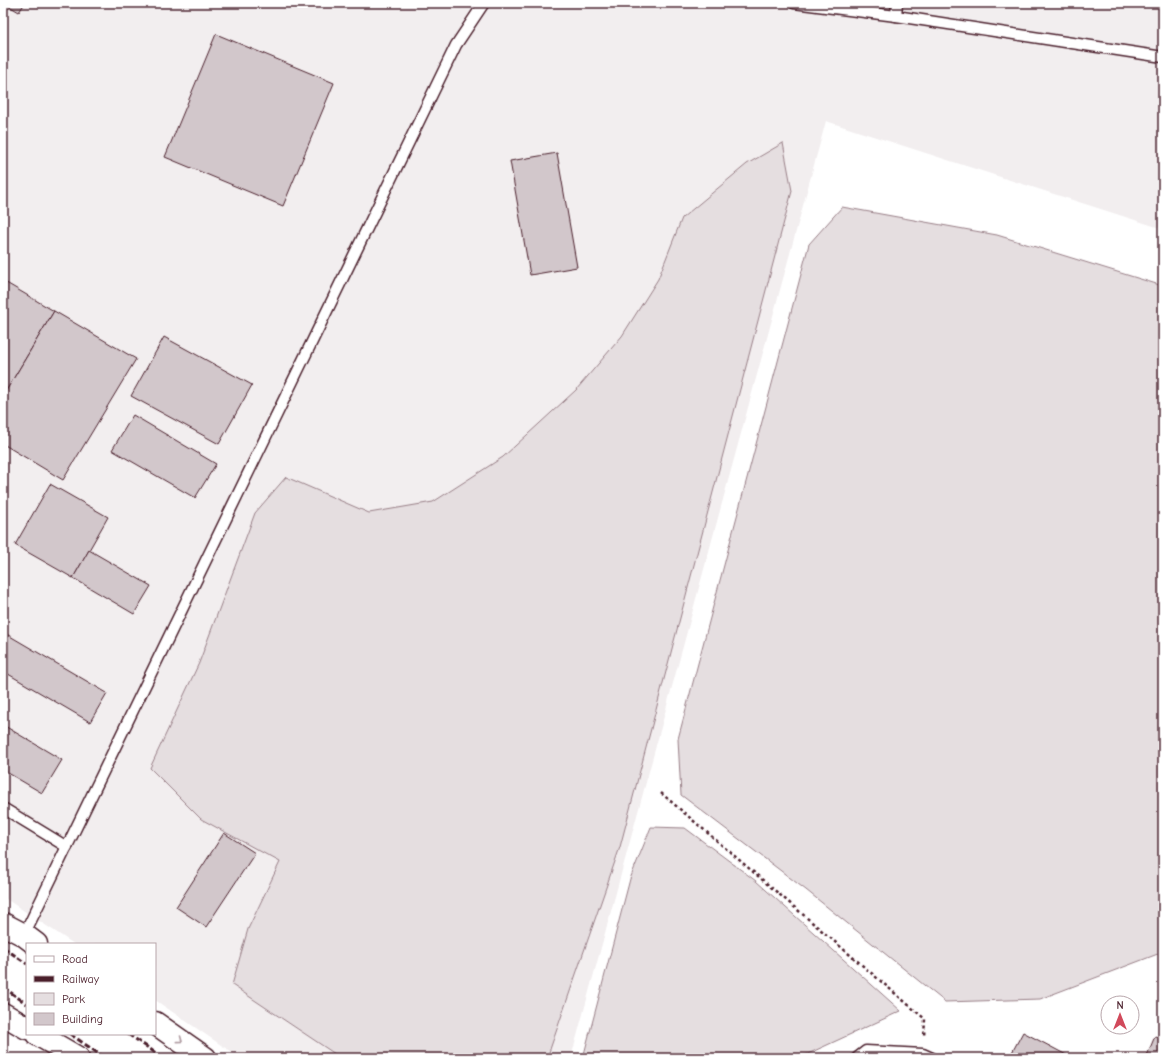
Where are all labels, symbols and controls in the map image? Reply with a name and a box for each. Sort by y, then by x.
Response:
legend [26,943,156,1035]
text: Road [62,952,88,966]
text: Railway [62,972,100,986]
text: Park [62,992,85,1006]
north arrow [1100,995,1140,1035]
text: N [1116,999,1124,1012]
text: Building [62,1012,103,1026]
one-way arrow [176,1035,183,1042]

